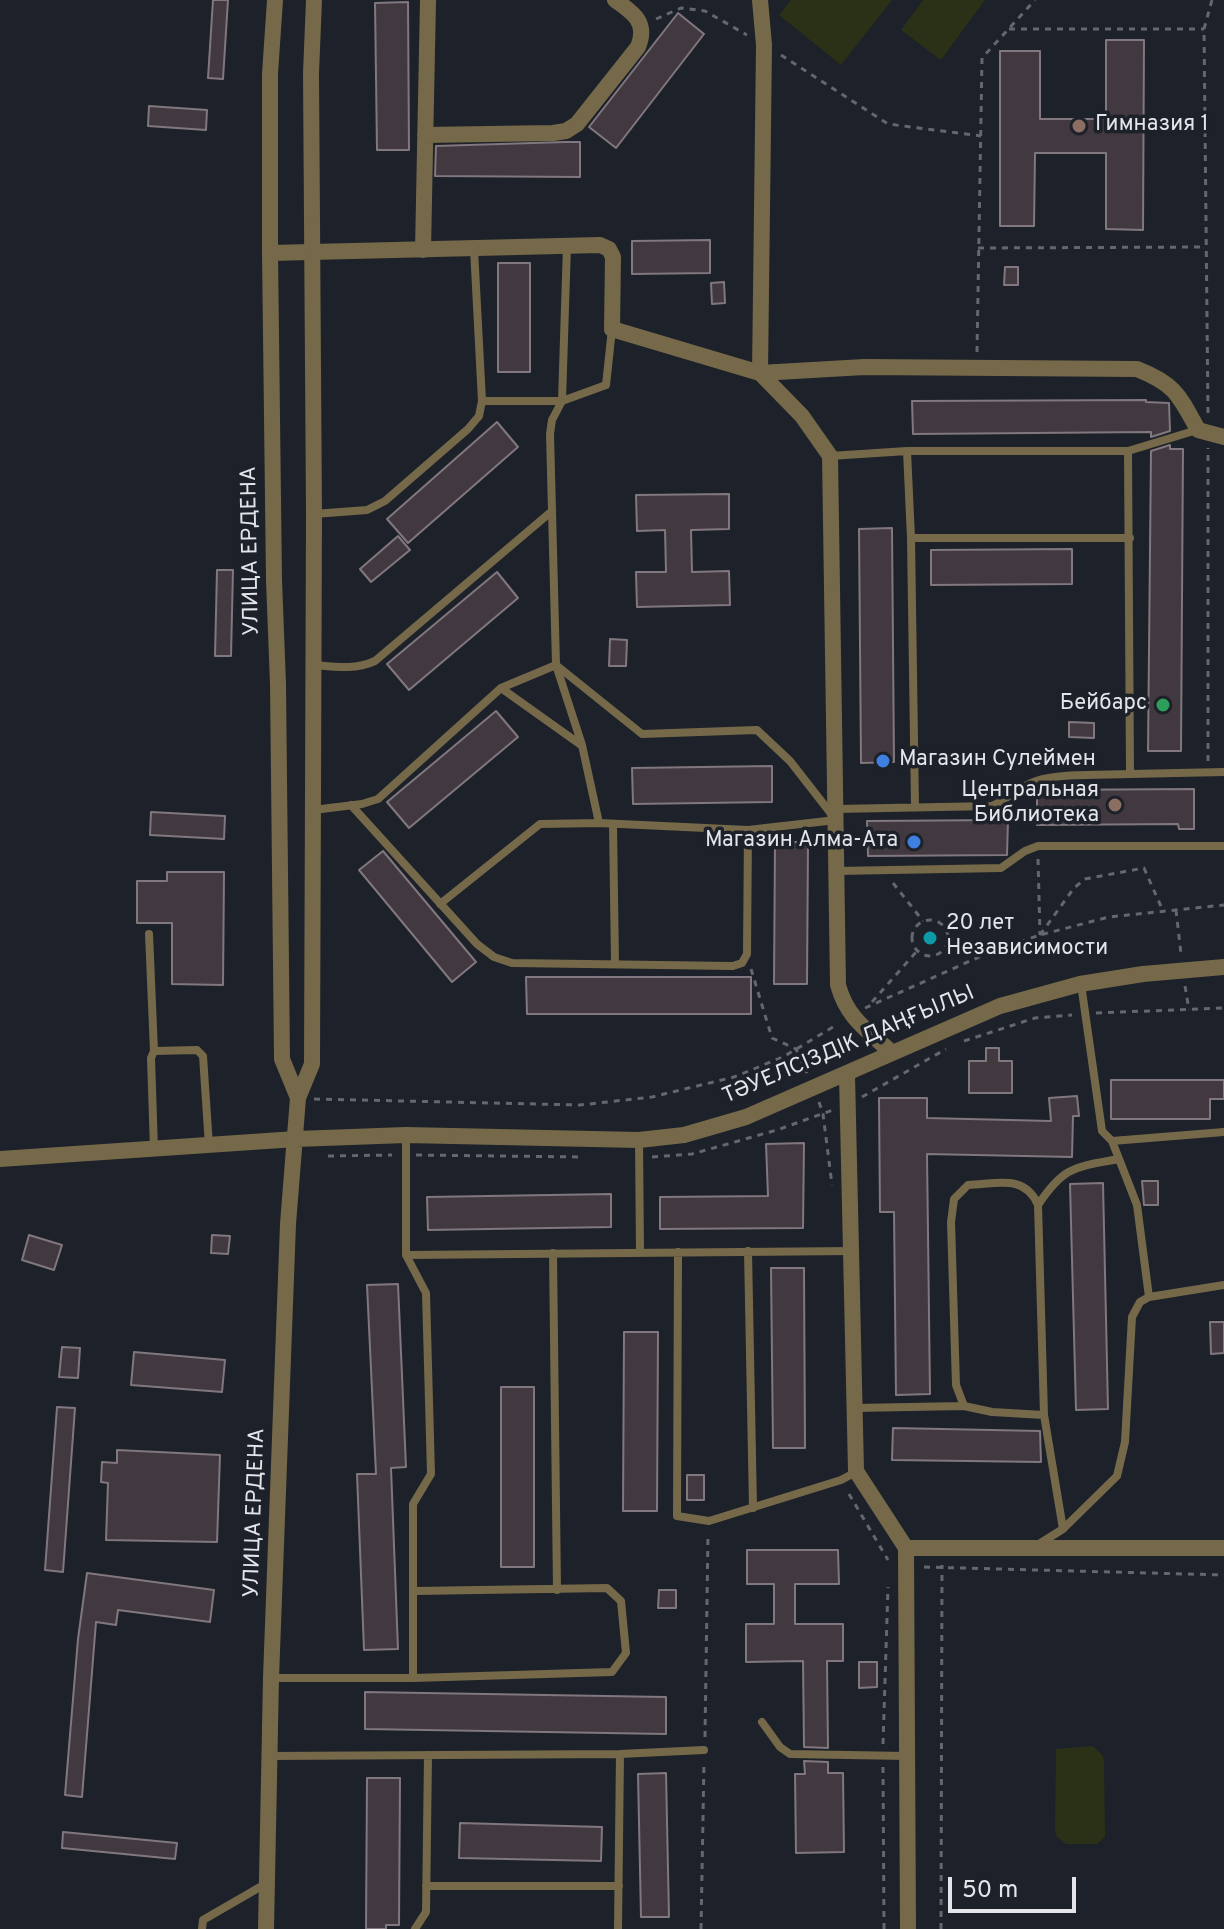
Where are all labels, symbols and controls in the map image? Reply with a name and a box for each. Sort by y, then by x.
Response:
place label: Гимназия 1 [1095,113,1209,139]
marker: Гимназия 1 [1070,117,1088,135]
street label: УЛИЦА ЕРДЕНА [237,466,267,636]
place label: Бейбарс [1060,692,1147,718]
marker: Бейбарс [1154,696,1172,714]
place label: Магазин Сулеймен [899,748,1096,774]
marker: Магазин Сулеймен [874,752,892,770]
place label: Центральная Библиотека [961,779,1099,830]
marker: Центральная Библиотека [1106,796,1124,814]
place label: Магазин Алма-Ата [705,829,898,855]
marker: Магазин Алма-Ата [905,833,923,851]
place label: 20 лет Независимости [946,912,1108,964]
marker: 20 лет Независимости [921,929,939,947]
street label: ТӘУЕЛСІЗДІК ДАҢҒЫЛЫ [719,981,979,1111]
street label: УЛИЦА ЕРДЕНА [240,1428,272,1598]
scale bar [952,1861,1080,1911]
text: 50 m [962,1876,1018,1906]

